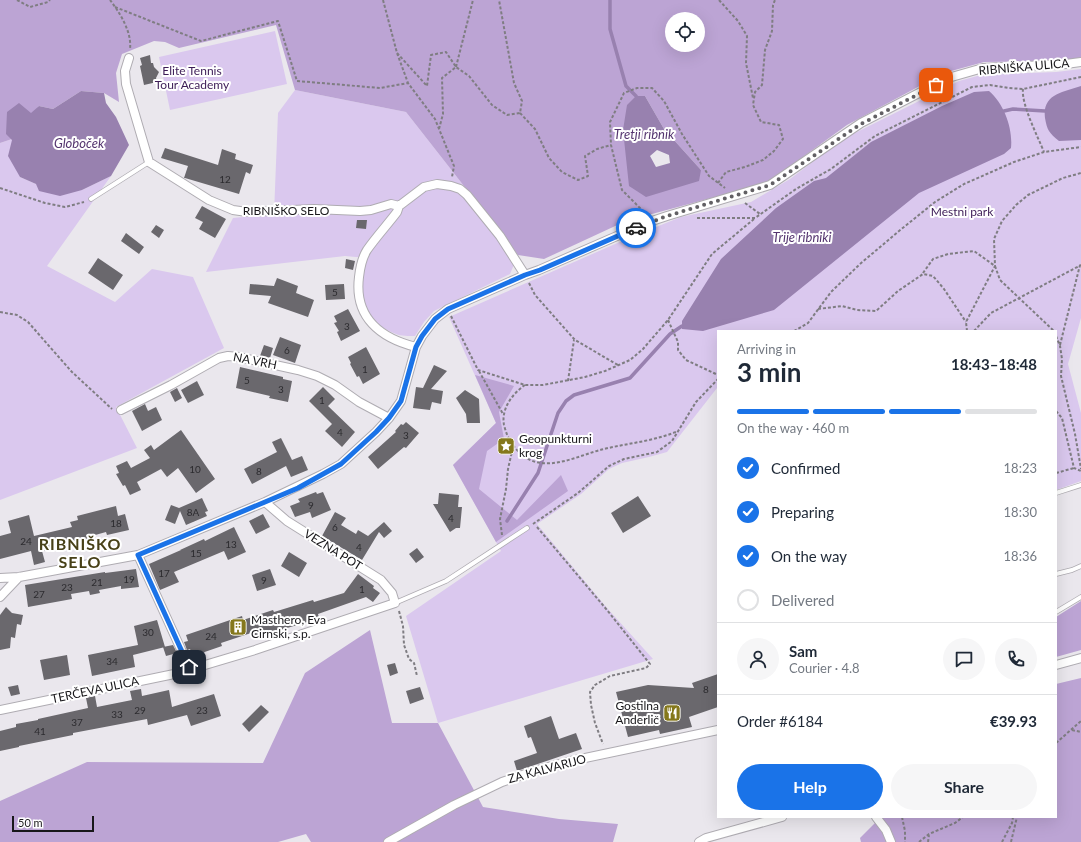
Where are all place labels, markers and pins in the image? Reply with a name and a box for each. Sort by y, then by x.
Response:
pin [919,68,953,102]
place label: Geopunkturni krog [519,431,592,460]
place icon: Geopunkturni krog [496,436,516,456]
place label: Masthero, Eva Cirnski, s.p. [251,612,326,641]
building icon: Masthero, Eva Cirnski, s.p. [228,617,248,637]
pin [172,650,206,684]
place label: Gostilna Anderlič [615,698,659,727]
restaurant icon: Gostilna Anderlič [662,703,682,723]

